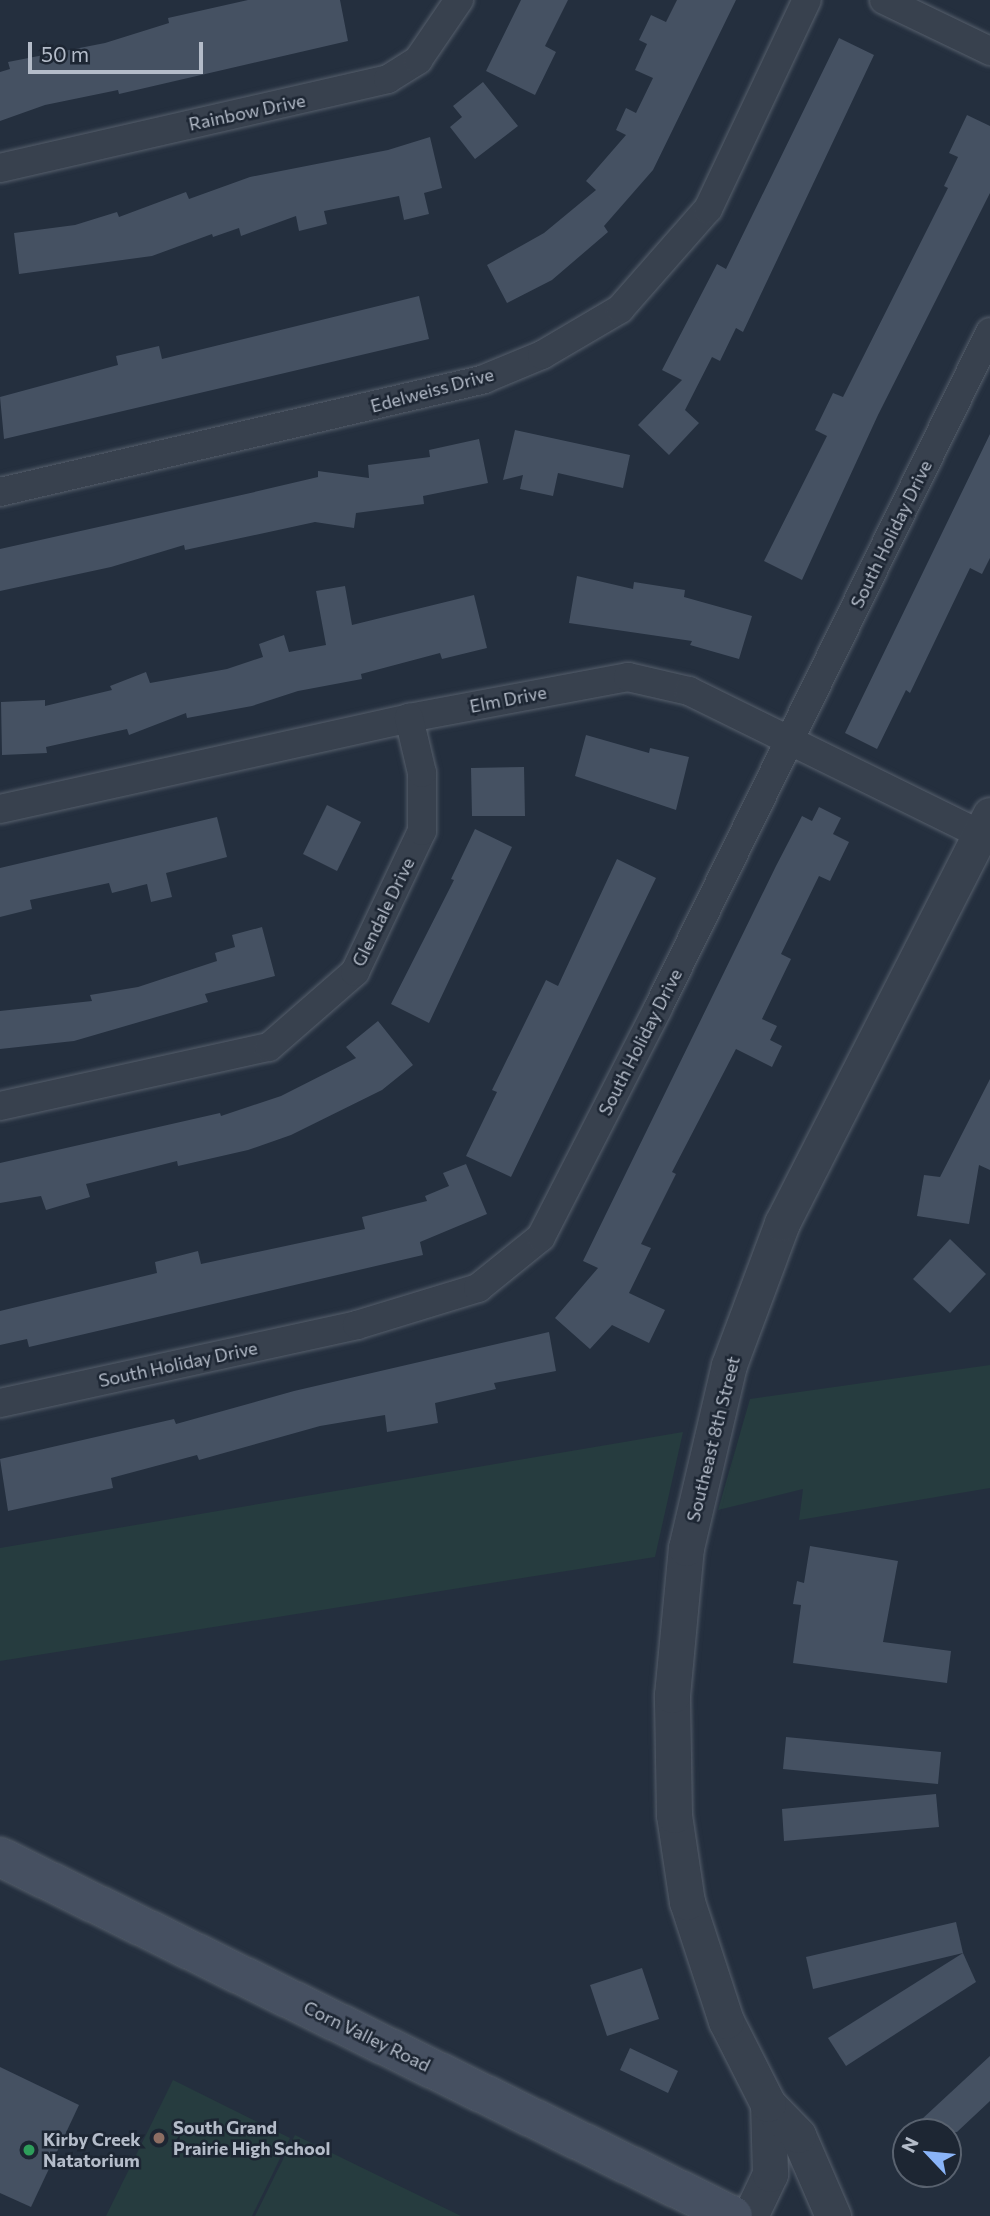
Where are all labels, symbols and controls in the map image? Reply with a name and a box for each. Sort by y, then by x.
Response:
scale bar [32,28,206,72]
text: 50 m [41,41,89,66]
street label: Rainbow Drive [187,89,307,135]
street label: Edelweiss Drive [368,363,496,417]
street label: South Holiday Drive [846,457,936,611]
street label: Elm Drive [468,681,548,717]
street label: Glendale Drive [347,854,419,970]
street label: South Holiday Drive [594,965,686,1119]
street label: South Holiday Drive [97,1337,259,1391]
street label: Southeast 8th Street [682,1354,744,1524]
street label: Corn Valley Road [300,1996,434,2076]
place label: South Grand Prairie High School [173,2117,330,2160]
north arrow [892,2118,962,2188]
place label: Kirby Creek Natatorium [43,2129,140,2172]
marker: South Grand Prairie High School [151,2130,167,2146]
text: N [896,2133,923,2156]
marker: Kirby Creek Natatorium [21,2142,37,2158]

